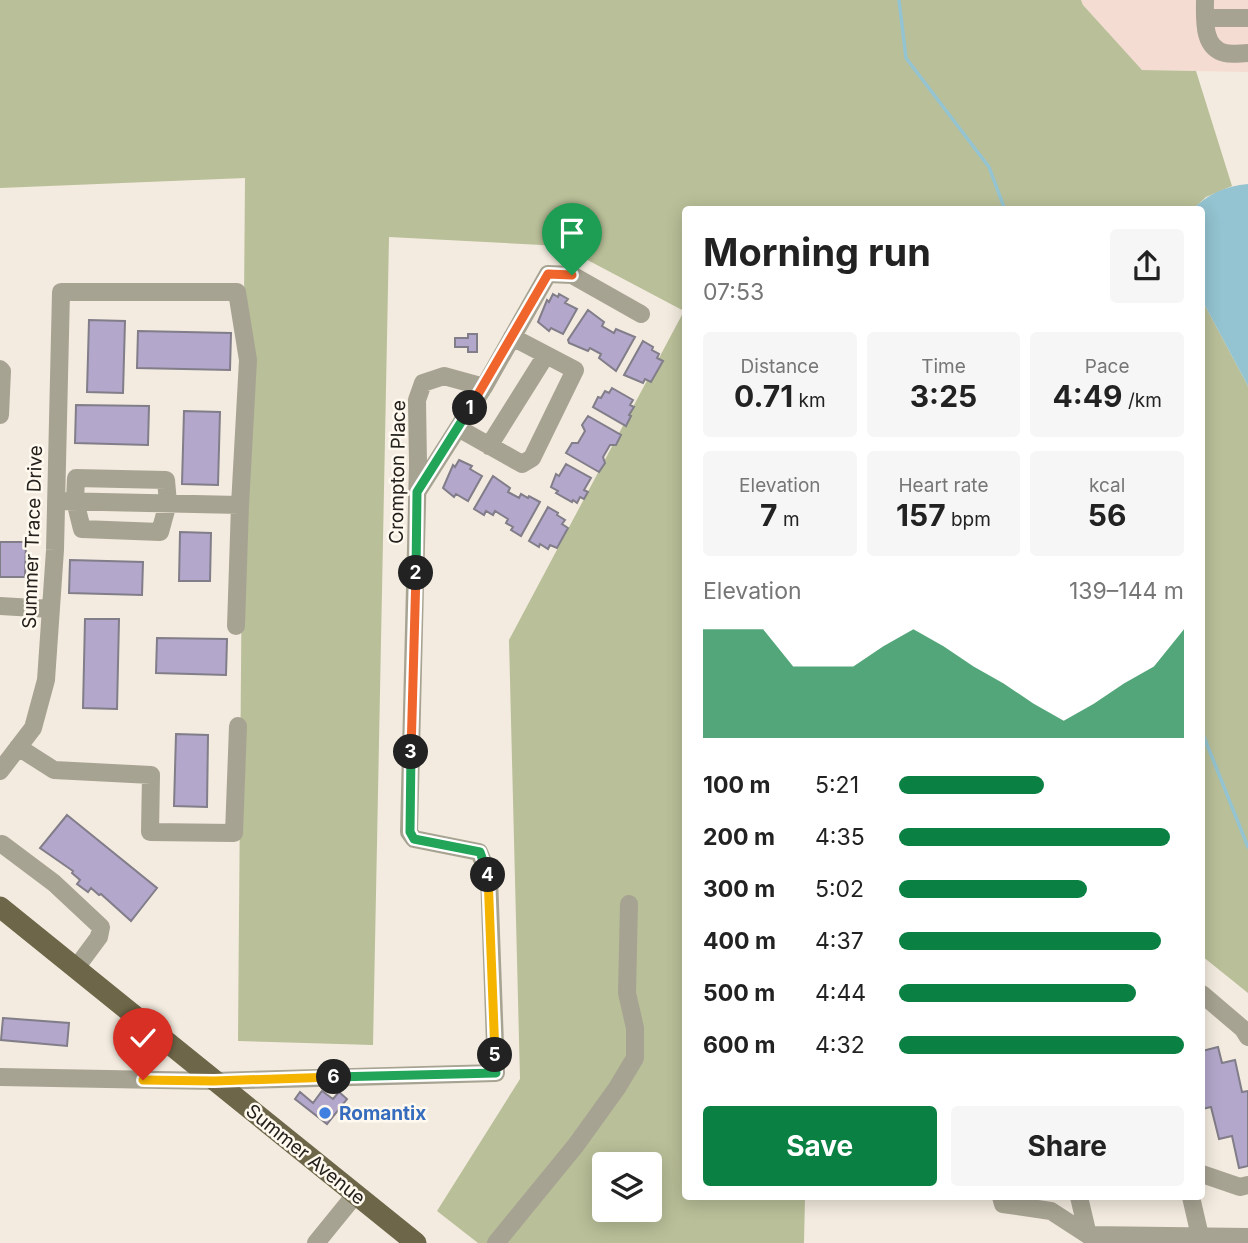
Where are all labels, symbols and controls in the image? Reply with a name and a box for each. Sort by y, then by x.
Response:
pin [542,203,602,275]
icon: arrive [553,214,591,252]
text: Morning run [703,229,931,275]
button: share [1110,229,1184,303]
text: 07:53 [703,278,764,306]
text: Distance [741,355,819,378]
text: Time [921,355,966,378]
text: Pace [1085,355,1130,378]
text: 0.71 [734,378,793,414]
text: 3:25 [910,378,977,414]
text: 4:49 [1052,378,1123,414]
text: km [793,389,826,412]
text: /km [1123,389,1162,412]
pin: 1 [452,390,488,426]
text: 1 [465,396,474,419]
street label: Crompton Place [385,400,410,544]
street label: Summer Trace Drive [18,445,47,629]
text: Elevation [739,474,821,497]
text: Heart rate [898,474,988,497]
text: kcal [1089,474,1125,497]
text: 7 [760,497,778,533]
text: 157 [896,497,946,533]
text: 56 [1088,497,1127,533]
text: m [778,508,800,531]
text: bpm [946,508,991,531]
pin: 2 [398,556,434,590]
text: 2 [410,561,421,584]
text: Elevation [703,577,802,605]
text: 139–144 m [1069,577,1184,605]
pin: 3 [394,734,428,770]
text: 3 [404,740,417,763]
text: 100 m [703,771,770,799]
text: 5:21 [815,771,859,799]
text: 200 m [703,823,775,851]
text: 4:35 [815,823,865,851]
pin: 4 [470,858,505,892]
text: 4 [481,863,494,886]
text: 300 m [703,875,775,903]
text: 5:02 [815,875,864,903]
text: 400 m [703,927,776,955]
text: 4:37 [815,927,864,955]
text: 500 m [703,979,775,1007]
text: 4:44 [815,979,866,1007]
pin [113,1008,173,1080]
icon: check [124,1019,162,1057]
text: 600 m [703,1031,775,1059]
text: 4:32 [815,1031,865,1059]
pin: 5 [477,1038,512,1072]
text: 5 [488,1043,501,1066]
pin: 6 [316,1060,352,1094]
text: 6 [327,1065,340,1088]
street label: Summer Avenue [241,1099,370,1210]
place label: Romantix [339,1102,426,1125]
marker: Romantix [317,1105,333,1121]
button: Save [703,1106,937,1186]
button: Share [951,1106,1184,1186]
map controls [592,1152,662,1222]
button: layers [592,1152,662,1222]

